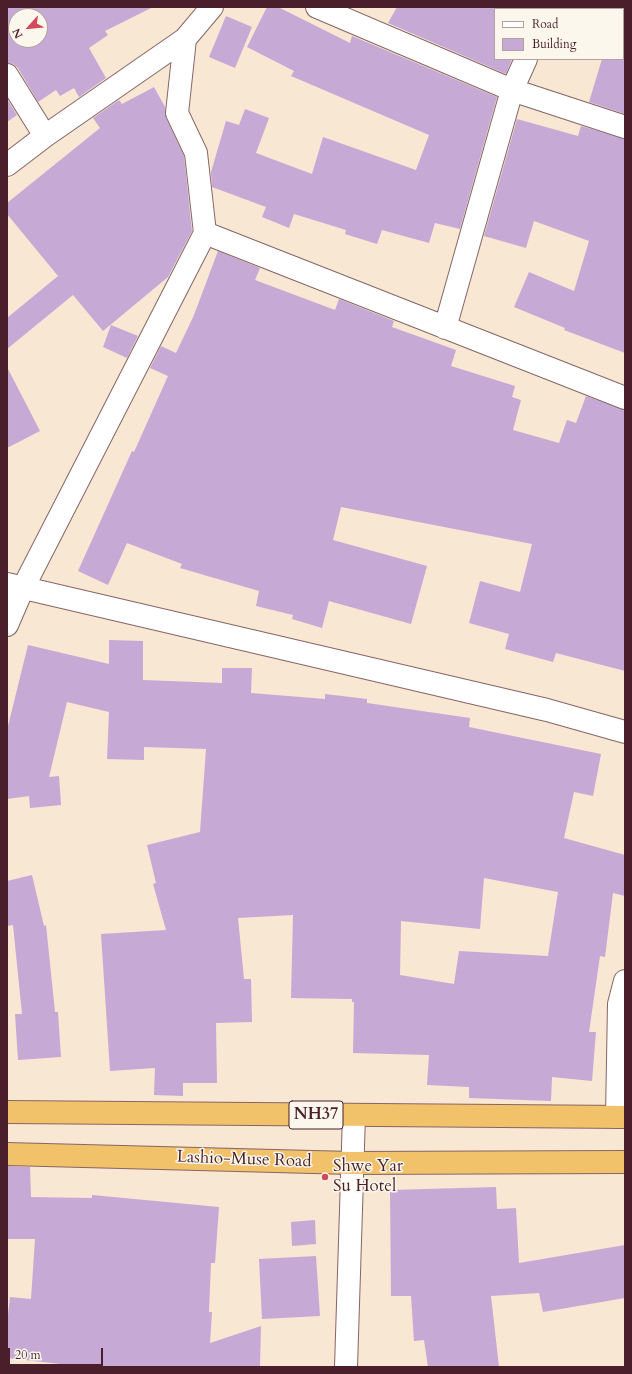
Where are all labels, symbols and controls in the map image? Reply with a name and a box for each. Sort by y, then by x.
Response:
north arrow [8,8,48,48]
legend [494,8,624,60]
text: Road [532,16,558,32]
text: N [9,26,27,41]
text: Building [532,36,576,52]
road number: NH37 [289,1101,343,1129]
street label: Lashio-Muse Road [176,1147,312,1173]
place label: Shwe Yar Su Hotel [333,1157,403,1197]
marker: Shwe Yar Su Hotel [320,1172,330,1182]
scale bar [10,1340,105,1366]
text: 20 m [15,1347,41,1363]

